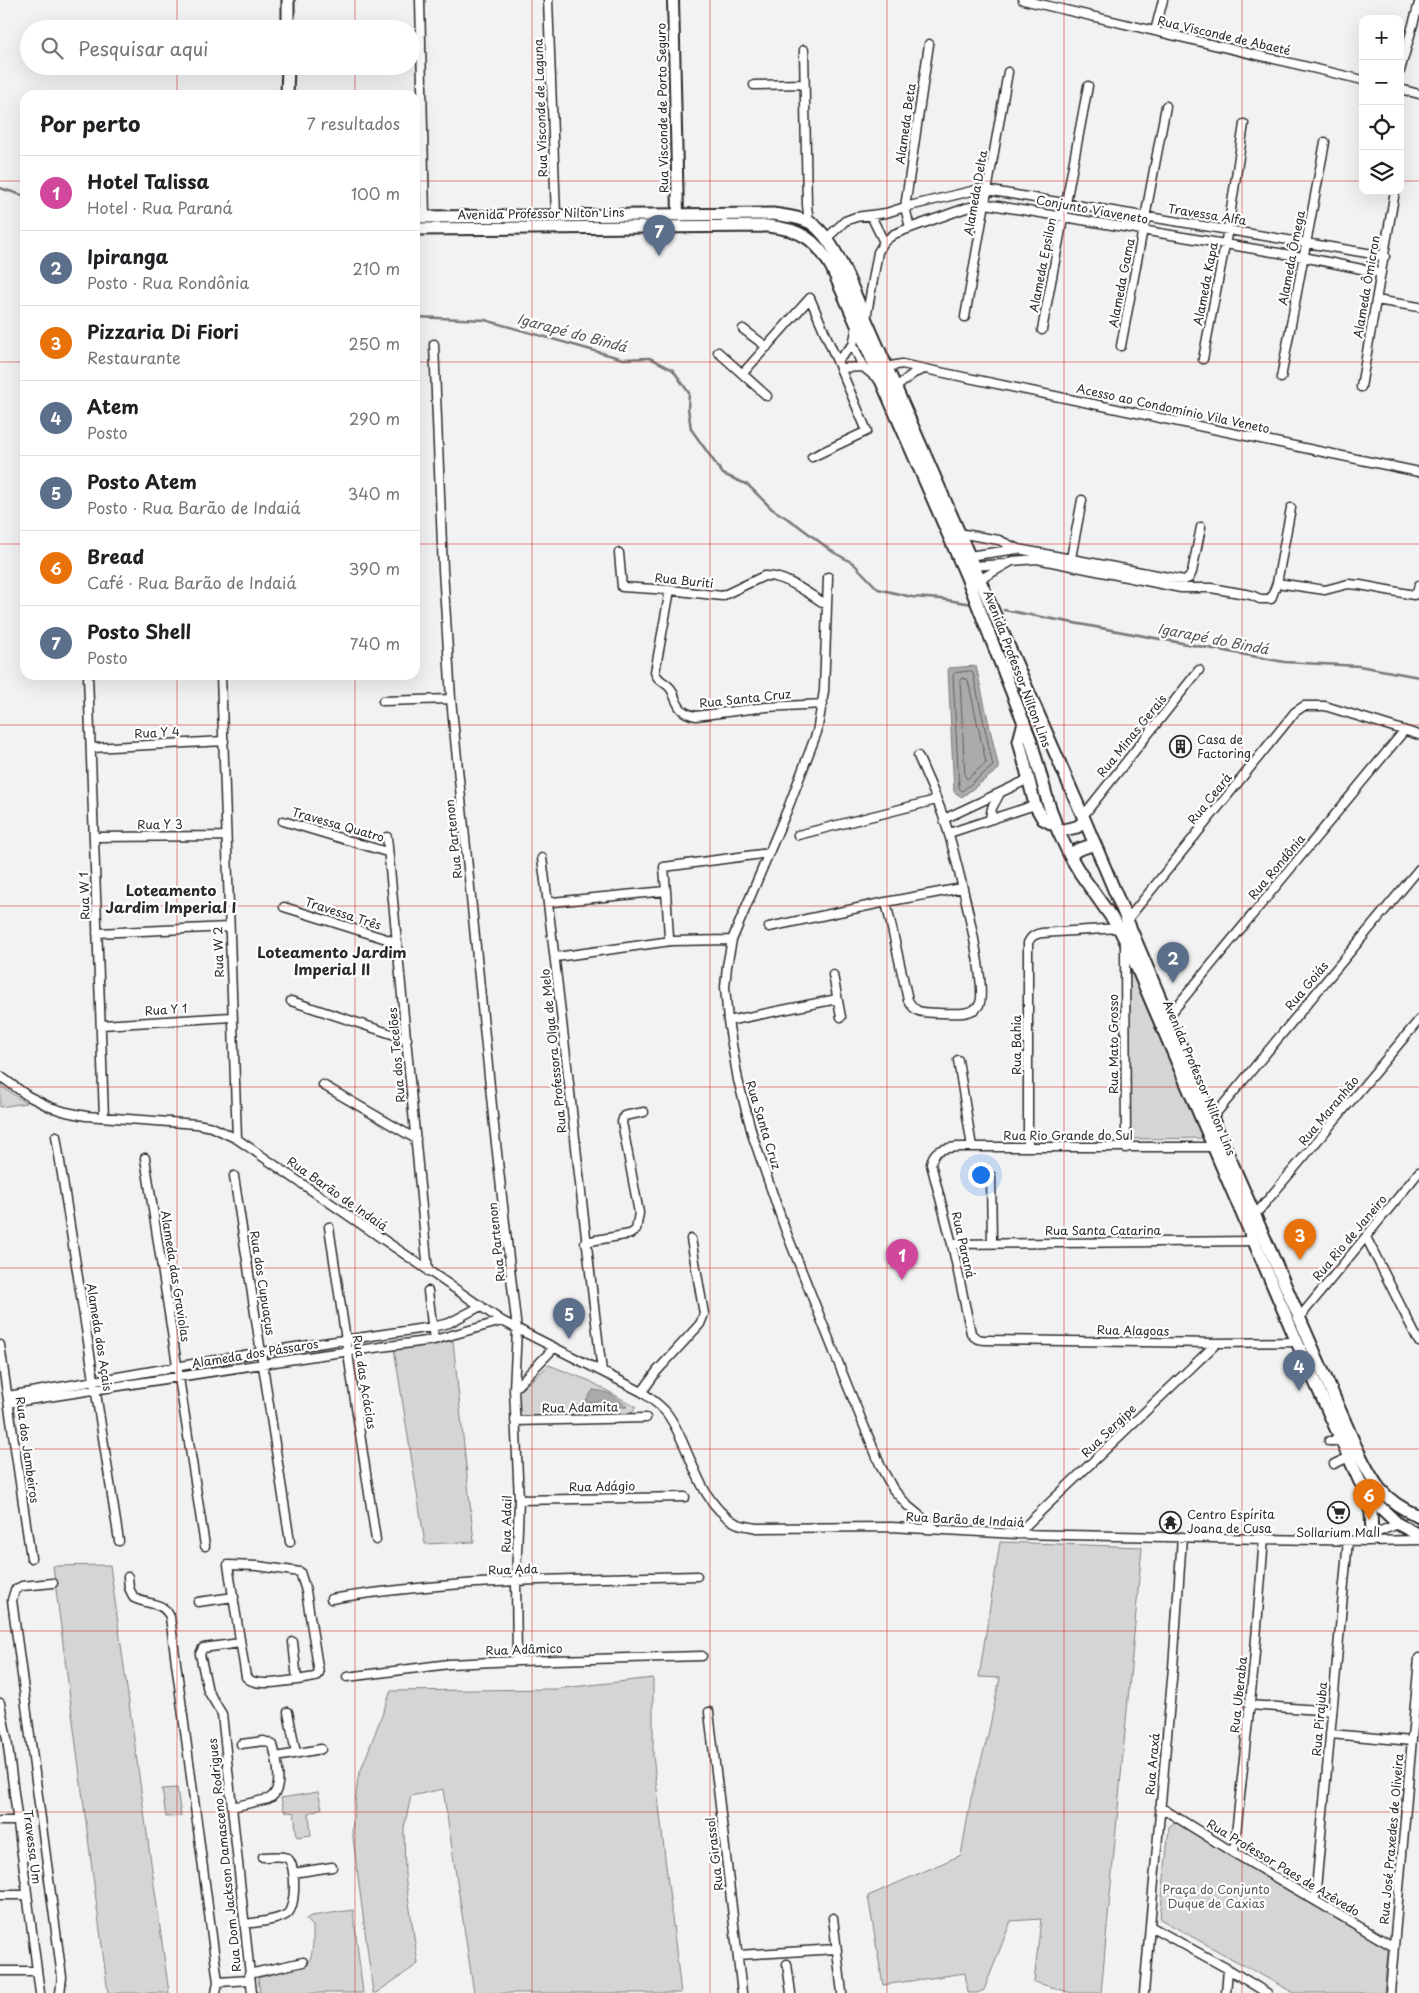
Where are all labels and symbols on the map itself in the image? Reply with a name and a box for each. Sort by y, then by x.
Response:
street label: Rua Visconde de Abaeté [1156,11,1293,59]
street label: Rua Visconde de Porto Seguro [652,23,672,193]
street label: Rua Visconde de Laguna [529,38,551,178]
street label: Alameda Beta [890,81,920,166]
street label: Alameda Delta [959,148,991,237]
street label: Conjunto Viaveneto [1035,190,1150,228]
street label: Travessa Alfa [1167,199,1248,229]
street label: Avenida Professor Nilton Lins [457,203,625,223]
street label: Alameda Ômega [1273,208,1309,307]
pin: 7 [643,215,675,256]
street label: Alameda Epsilon [1024,216,1060,314]
street label: Alameda Ômicron [1348,234,1384,340]
street label: Alameda Gama [1104,236,1139,329]
street label: Alameda Kapa [1188,240,1222,327]
water label: Igarapé do Bindá [515,308,630,357]
street label: Acesso ao Condomínio Vila Veneto [1075,379,1272,437]
street label: Rua Buriti [654,568,714,592]
street label: Avenida Professor Nilton Lins [980,587,1056,750]
water label: Igarapé do Bindá [1156,617,1271,660]
street label: Rua Santa Cruz [698,684,792,712]
street label: Rua Minas Gerais [1092,690,1171,781]
street label: Rua Y 4 [134,722,180,742]
place label: Casa de Factoring [1197,730,1251,762]
building icon: Casa de Factoring [1169,735,1193,759]
street label: Rua Ceará [1183,769,1236,828]
street label: Rua Partenon [440,799,466,880]
street label: Travessa Quatro [290,802,387,846]
street label: Rua Y 3 [137,815,183,833]
street label: Rua Rondônia [1243,829,1309,903]
street label: Rua W 1 [74,872,94,920]
district label: Loteamento Jardim Imperial I [106,878,237,918]
street label: Travessa Três [303,892,384,934]
street label: Rua W 2 [208,926,228,978]
district label: Loteamento Jardim Imperial II [257,940,407,980]
pin: 2 [1157,942,1189,983]
street label: Rua Goiás [1280,957,1332,1014]
street label: Rua Professora Olga de Melo [535,968,571,1134]
street label: Rua Mato Grosso [1104,994,1122,1094]
street label: Avenida Professor Nilton Lins [1159,997,1241,1158]
street label: Rua Y 1 [144,999,188,1019]
street label: Rua dos Tecelões [383,1006,409,1103]
street label: Rua Bahia [1007,1014,1025,1075]
street label: Rua Maranhão [1294,1071,1363,1149]
street label: Rua Santa Cruz [742,1078,786,1172]
street label: Rua Rio Grande do Sul [1003,1126,1133,1144]
street label: Rua Barão de Indaiá [284,1152,392,1235]
your location [968,1162,994,1188]
street label: Rua Rio de Janeiro [1308,1190,1391,1284]
street label: Rua Partenon [483,1202,509,1283]
street label: Alameda das Graviolas [157,1209,195,1343]
street label: Rua Paraná [948,1210,980,1280]
pin: 3 [1284,1219,1316,1260]
street label: Rua Santa Catarina [1045,1221,1162,1239]
street label: Rua dos Cupuaçus [246,1229,280,1337]
pin: 1 [886,1239,918,1280]
street label: Alameda dos Açais [83,1281,118,1393]
pin: 5 [553,1298,585,1339]
street label: Rua Alagoas [1097,1320,1170,1340]
street label: Rua das Acácias [349,1333,381,1431]
street label: Alameda dos Pássaros [190,1334,320,1372]
pin: 4 [1283,1350,1315,1391]
street label: Rua dos Jambeiros [12,1395,44,1505]
street label: Rua Adamita [542,1397,619,1417]
street label: Rua Sergipe [1077,1399,1140,1461]
street label: Rua Adágio [569,1476,635,1496]
pin: 6 [1353,1479,1385,1520]
street label: Rua Adail [497,1495,516,1553]
supermarket icon: Sollarium Mall [1326,1500,1350,1524]
place label: Centro Espírita Joana de Cusa [1187,1505,1275,1537]
street label: Rua Barão de Indaiá [905,1507,1025,1531]
temple icon: Centro Espírita Joana de Cusa [1159,1510,1183,1534]
place label: Sollarium Mall [1296,1523,1380,1541]
street label: Rua Ada [488,1559,539,1579]
street label: Rua Adâmico [485,1639,563,1659]
street label: Rua Uberaba [1225,1655,1251,1734]
street label: Rua Pirajuba [1307,1680,1331,1757]
street label: Rua Araxá [1140,1732,1164,1796]
street label: Rua Dom Jackson Damasceno Rodrigues [203,1737,245,1973]
street label: Rua José Praxedes de Oliveira [1375,1752,1408,1925]
street label: Travessa Um [19,1809,47,1885]
street label: Rua Professor Paes de Azêvedo [1204,1814,1364,1920]
street label: Rua Girassol [701,1816,727,1892]
park label: Praça do Conjunto Duque de Caxias [1162,1880,1270,1912]

